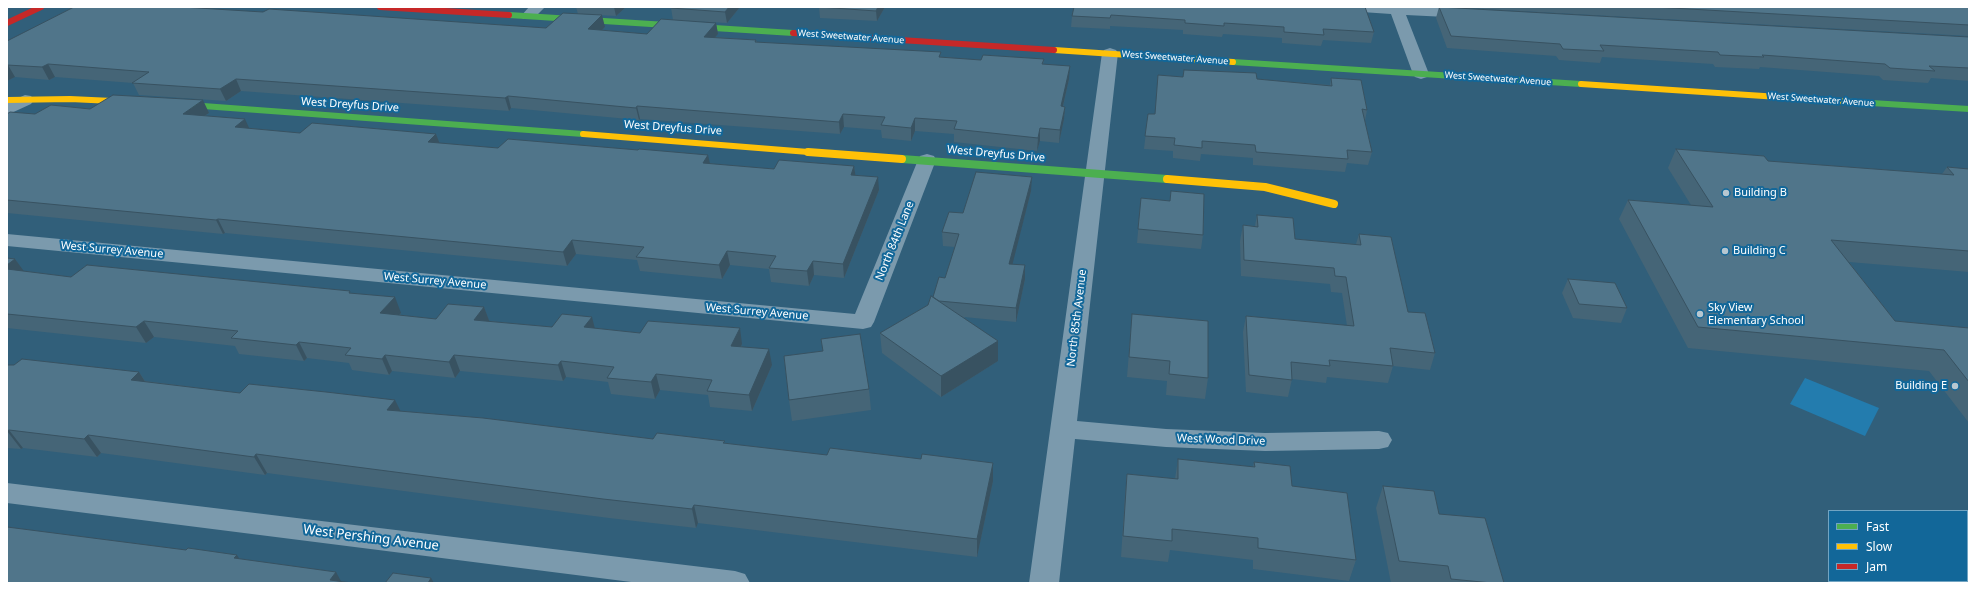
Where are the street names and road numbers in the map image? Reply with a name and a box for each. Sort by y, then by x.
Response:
street label: West Sweetwater Avenue [797,28,905,46]
street label: West Sweetwater Avenue [1121,49,1229,67]
street label: West Sweetwater Avenue [1444,70,1552,88]
street label: West Sweetwater Avenue [1767,91,1875,109]
street label: West Dreyfus Drive [301,95,399,115]
street label: West Dreyfus Drive [624,118,722,138]
street label: West Dreyfus Drive [947,143,1045,165]
street label: North 84th Lane [873,199,917,283]
street label: West Surrey Avenue [60,239,164,261]
street label: North 85th Avenue [1064,269,1090,367]
street label: West Surrey Avenue [383,270,487,292]
street label: West Surrey Avenue [705,301,809,323]
street label: West Wood Drive [1177,432,1265,448]
street label: West Pershing Avenue [302,522,440,554]

